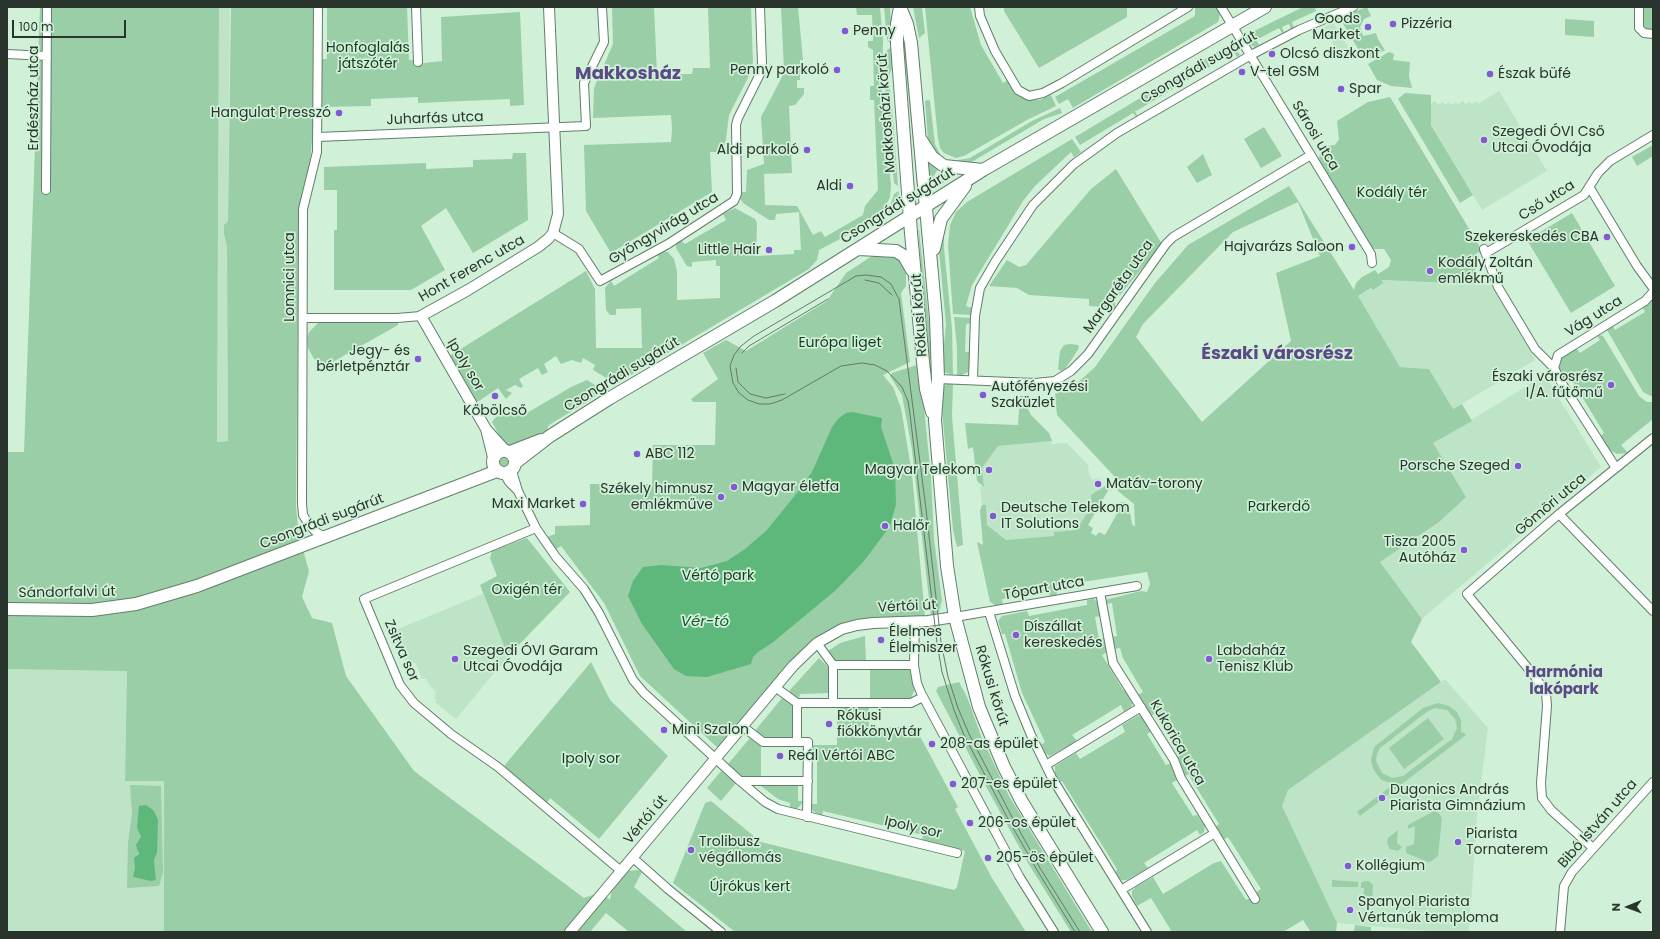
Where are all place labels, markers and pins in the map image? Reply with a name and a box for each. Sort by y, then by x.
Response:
place label: Goods Market [1312,11,1360,44]
place label: Pizzéria [1401,16,1452,32]
marker: Pizzéria [1388,19,1398,29]
marker: Goods Market [1363,22,1373,32]
place label: Penny [853,23,896,39]
marker: Penny [840,26,850,36]
place label: Olcsó diszkont [1280,46,1380,62]
marker: Olcsó diszkont [1267,49,1277,59]
place label: Penny parkoló [730,62,829,78]
place label: V-tel GSM [1250,64,1319,80]
marker: Penny parkoló [832,65,842,75]
place label: Észak büfé [1498,66,1571,82]
marker: V-tel GSM [1237,67,1247,77]
marker: Észak büfé [1485,69,1495,79]
place label: Spar [1349,81,1381,97]
marker: Spar [1336,84,1346,94]
place label: Hangulat Presszó [211,105,331,121]
marker: Hangulat Presszó [334,108,344,118]
place label: Szegedi ÓVI Cső Utcai Óvodája [1492,124,1605,156]
marker: Szegedi ÓVI Cső Utcai Óvodája [1479,135,1489,145]
place label: Aldi parkoló [717,142,799,158]
marker: Aldi parkoló [802,145,812,155]
place label: Aldi [816,178,842,194]
marker: Aldi [845,181,855,191]
place label: Szekereskedés CBA [1465,229,1599,245]
marker: Szekereskedés CBA [1602,232,1612,242]
place label: Hajvarázs Saloon [1224,239,1344,255]
place label: Little Hair [698,242,761,258]
marker: Hajvarázs Saloon [1347,242,1357,252]
marker: Little Hair [764,245,774,255]
place label: Kodály Zoltán emlékmű [1438,255,1533,288]
marker: Kodály Zoltán emlékmű [1425,266,1435,276]
place label: Jegy- és bérletpénztár [316,343,410,376]
marker: Jegy- és bérletpénztár [413,354,423,364]
place label: Északi városrész I/A. fűtőmű [1492,369,1603,402]
place label: Autófényezési Szaküzlet [991,379,1088,412]
marker: Északi városrész I/A. fűtőmű [1606,380,1616,390]
marker: Autófényezési Szaküzlet [978,390,988,400]
marker: Kőbölcső [490,391,500,401]
place label: Kőbölcső [463,403,527,419]
place label: ABC 112 [645,446,695,462]
marker: ABC 112 [632,449,642,459]
place label: Porsche Szeged [1400,458,1510,474]
marker: Porsche Szeged [1513,461,1523,471]
place label: Magyar Telekom [865,462,981,478]
marker: Magyar Telekom [984,465,994,475]
place label: Matáv-torony [1106,476,1203,492]
place label: Magyar életfa [742,479,839,495]
marker: Matáv-torony [1093,479,1103,489]
place label: Székely himnusz emlékműve [600,481,713,514]
marker: Magyar életfa [729,482,739,492]
marker: Székely himnusz emlékműve [716,492,726,502]
place label: Maxi Market [492,496,575,512]
marker: Maxi Market [578,499,588,509]
place label: Deutsche Telekom IT Solutions [1001,500,1130,532]
marker: Deutsche Telekom IT Solutions [988,511,998,521]
place label: Halőr [893,518,930,534]
marker: Halőr [880,521,890,531]
place label: Tisza 2005 Autóház [1384,534,1456,566]
marker: Tisza 2005 Autóház [1459,545,1469,555]
place label: Díszállat kereskedés [1024,619,1102,652]
place label: Élelmes Élelmiszer [889,624,957,656]
marker: Díszállat kereskedés [1011,630,1021,640]
marker: Élelmes Élelmiszer [876,635,886,645]
place label: Szegedi ÓVI Garam Utcai Óvodája [463,643,598,676]
place label: Labdaház Tenisz Klub [1217,643,1293,676]
marker: Szegedi ÓVI Garam Utcai Óvodája [450,654,460,664]
marker: Labdaház Tenisz Klub [1204,654,1214,664]
place label: Rókusi fiókkönyvtár [837,708,922,740]
marker: Rókusi fiókkönyvtár [824,719,834,729]
place label: Mini Szalon [672,722,749,738]
marker: Mini Szalon [659,725,669,735]
place label: 208-as épület [940,736,1038,752]
marker: 208-as épület [927,739,937,749]
place label: Reál Vértói ABC [788,748,895,764]
marker: Reál Vértói ABC [775,751,785,761]
place label: 207-es épület [961,776,1057,792]
marker: 207-es épület [948,779,958,789]
place label: Dugonics András Piarista Gimnázium [1390,782,1526,814]
marker: Dugonics András Piarista Gimnázium [1377,793,1387,803]
place label: 206-os épület [978,815,1076,831]
marker: 206-os épület [965,818,975,828]
place label: Piarista Tornaterem [1466,826,1548,858]
place label: Trolibusz végállomás [699,834,782,866]
marker: Piarista Tornaterem [1453,837,1463,847]
marker: Trolibusz végállomás [686,845,696,855]
place label: 205-ös épület [996,850,1094,866]
marker: 205-ös épület [983,853,993,863]
place label: Kollégium [1356,858,1425,874]
marker: Kollégium [1343,861,1353,871]
place label: Spanyol Piarista Vértanúk temploma [1358,894,1499,926]
marker: Spanyol Piarista Vértanúk temploma [1345,905,1355,915]

